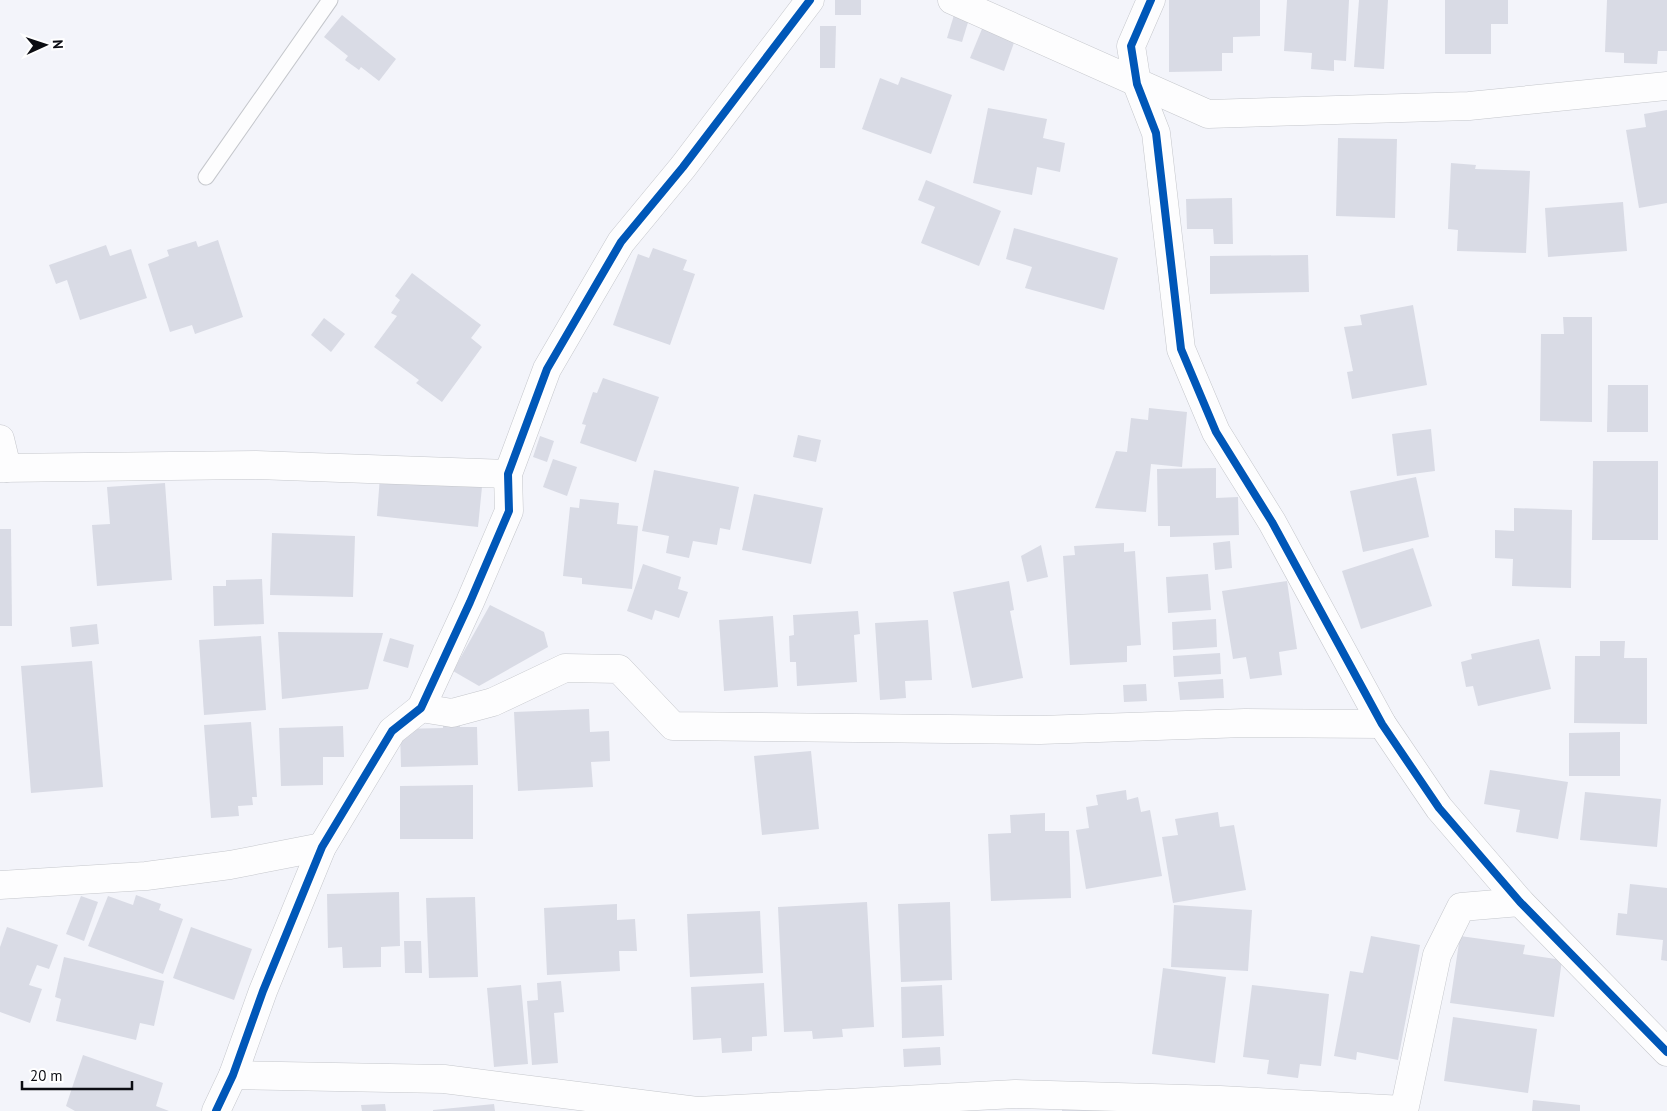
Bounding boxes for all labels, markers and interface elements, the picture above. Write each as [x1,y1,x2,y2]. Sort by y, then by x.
north arrow [20,20,70,70]
text: N [49,39,67,49]
scale bar [22,1058,132,1090]
text: 20 m [30,1066,63,1085]

